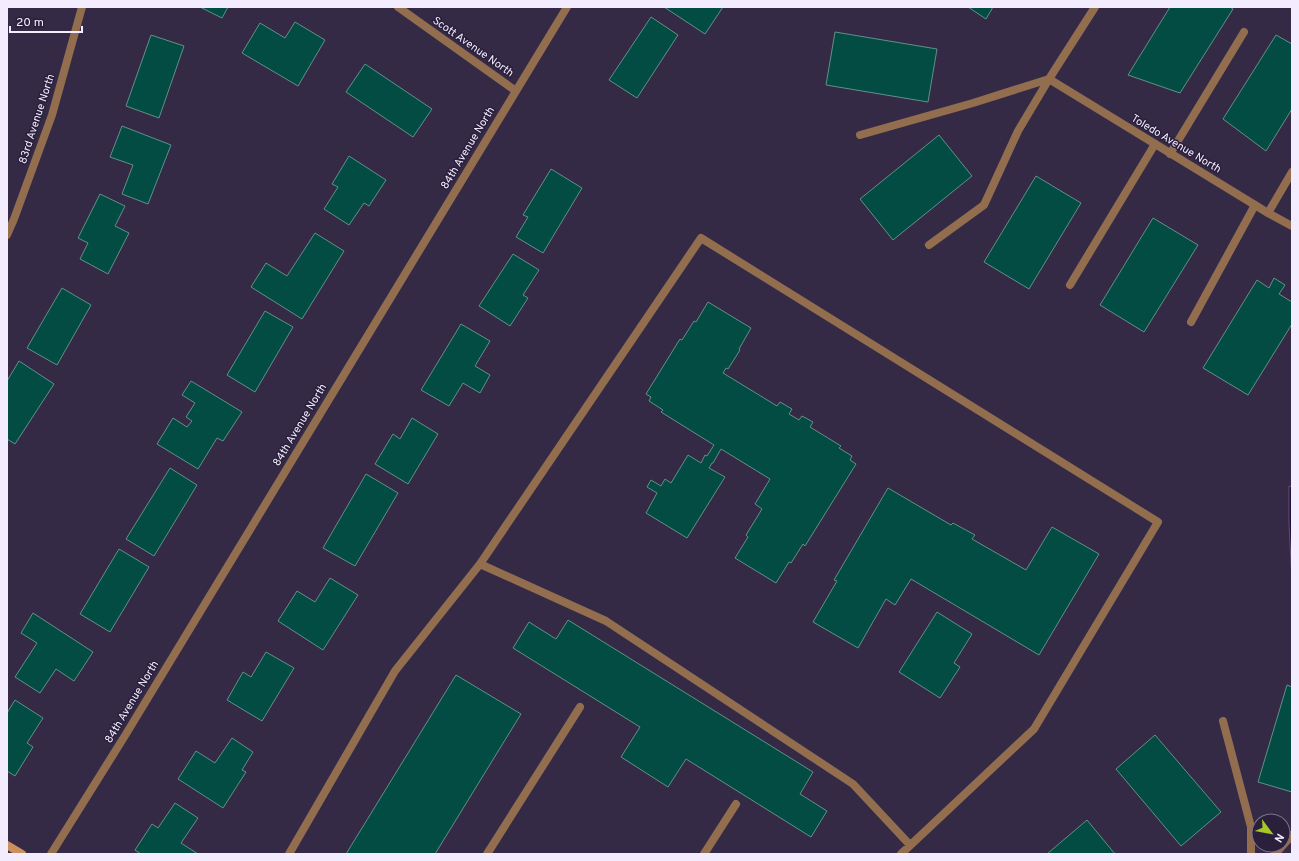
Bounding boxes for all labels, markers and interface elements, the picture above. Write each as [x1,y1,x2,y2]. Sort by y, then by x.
scale bar [10,8,82,34]
street label: Scott Avenue North [430,14,516,80]
text: 20 m [16,15,44,31]
street label: 83rd Avenue North [16,72,58,166]
street label: 84th Avenue North [438,104,498,192]
street label: Toledo Avenue North [1128,112,1224,176]
street label: 84th Avenue North [270,381,330,469]
street label: 84th Avenue North [102,658,162,746]
north arrow [1251,813,1291,853]
text: N [1271,831,1287,845]

